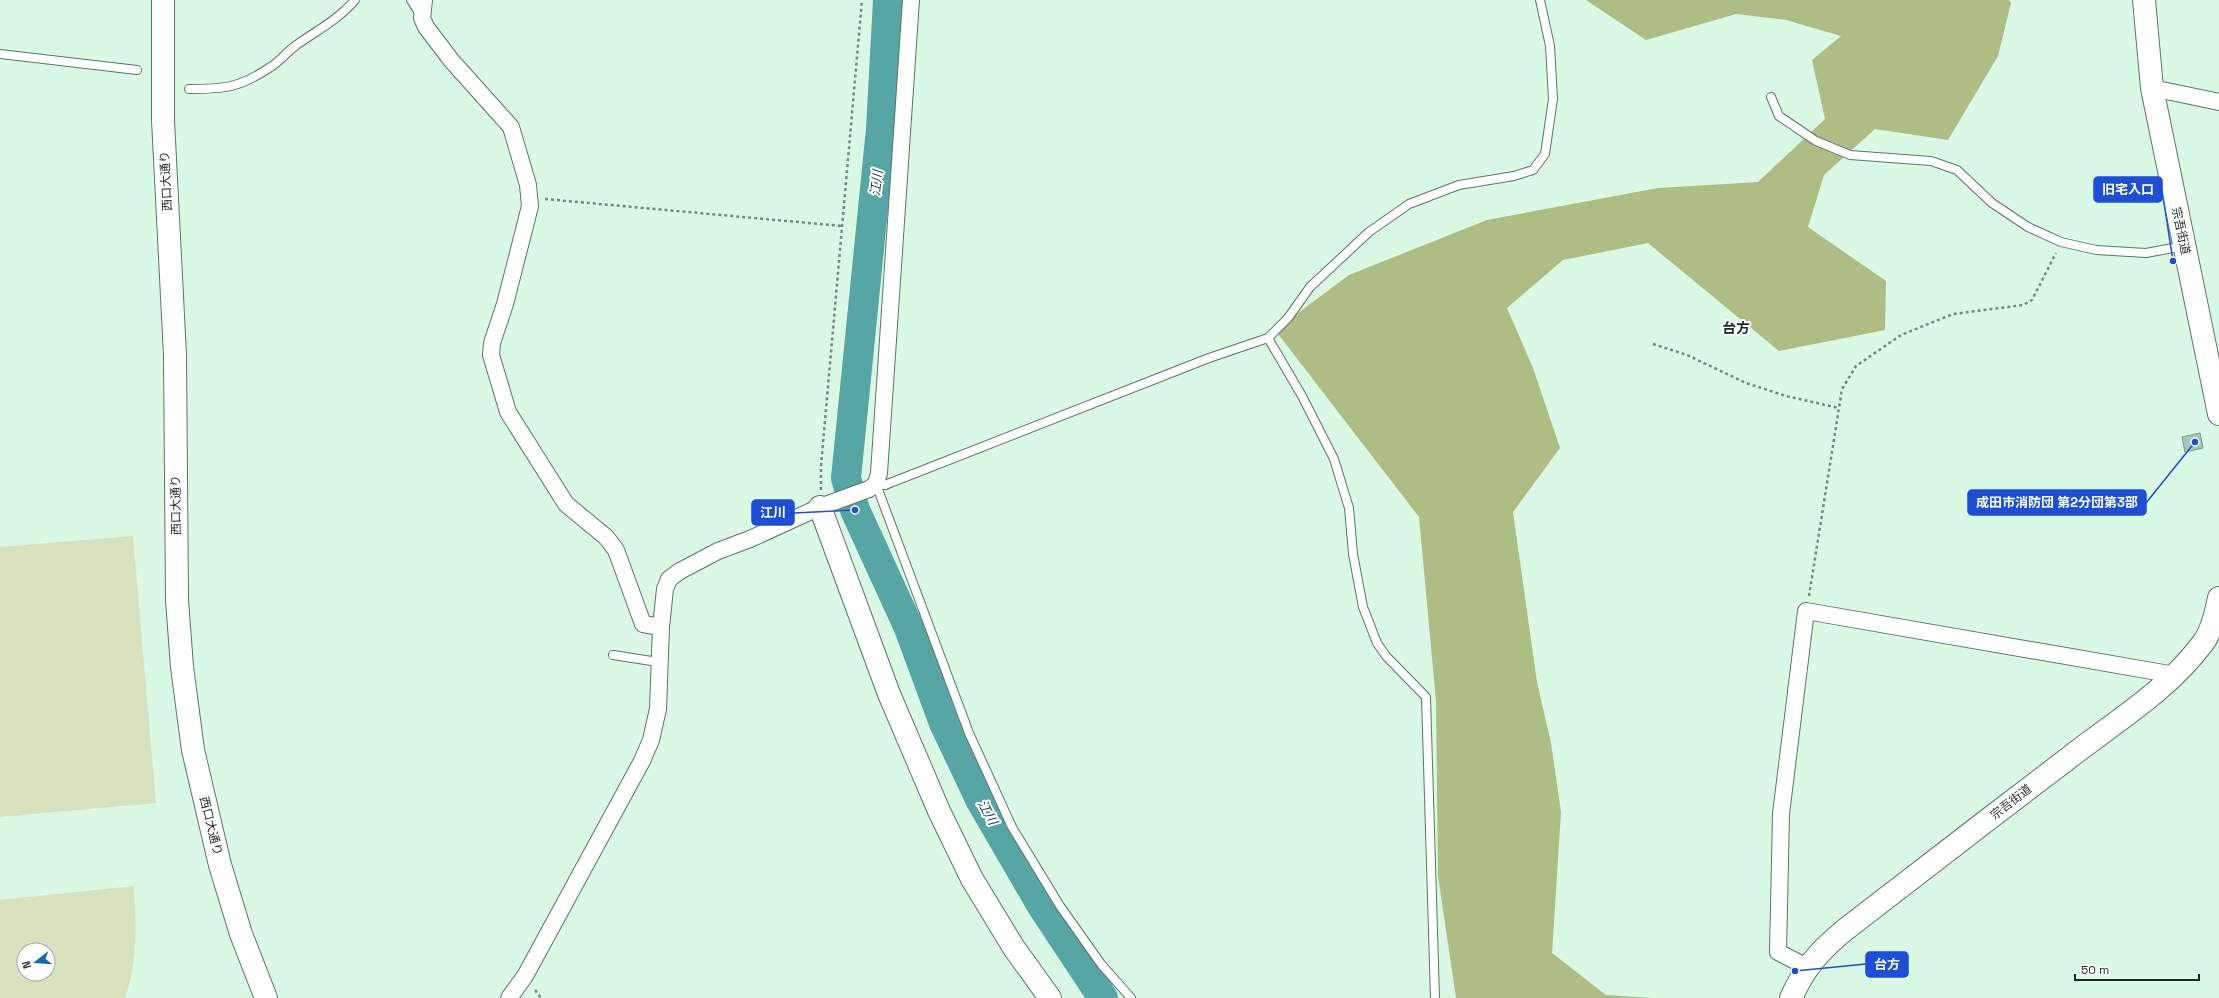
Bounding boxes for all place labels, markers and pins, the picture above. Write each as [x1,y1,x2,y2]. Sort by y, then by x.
callout: 旧宅入口 [2094,177,2162,202]
callout: 成田市消防団 第2分団第3部 [1968,490,2146,515]
callout: 江川 [752,500,794,525]
callout: 台方 [1866,952,1908,977]

